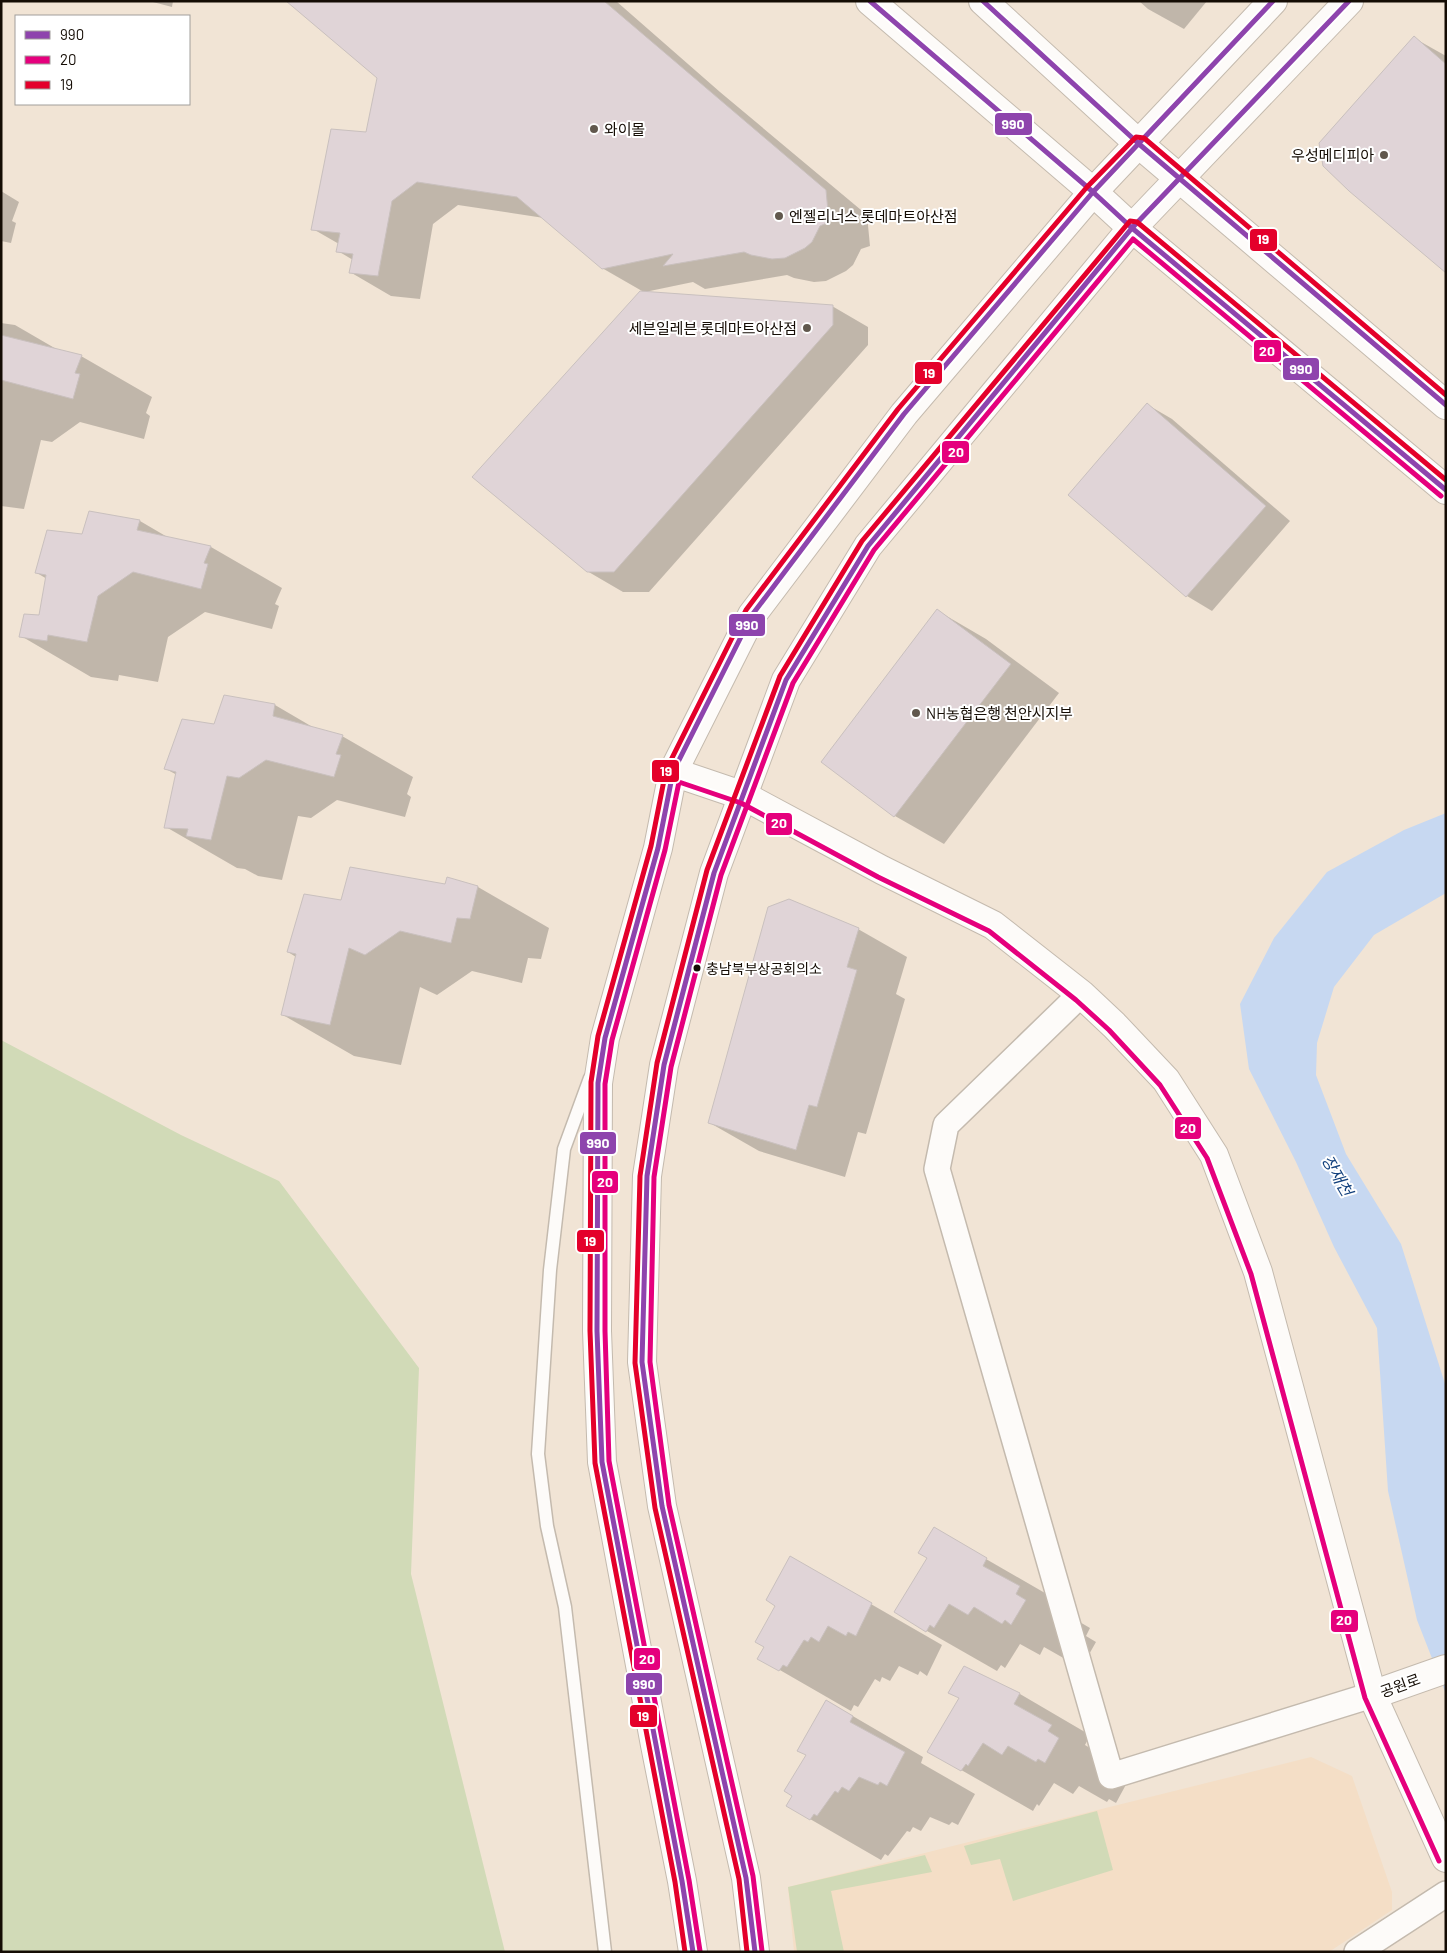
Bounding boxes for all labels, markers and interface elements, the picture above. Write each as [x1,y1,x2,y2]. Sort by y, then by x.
legend [15,15,190,105]
text: 990 [60,25,84,43]
text: 20 [60,50,77,68]
text: 19 [60,75,73,93]
line badge: 990 [994,112,1033,136]
text: 990 [1002,115,1024,132]
place label: 와이몰 [604,120,645,138]
marker: 와이몰 [588,123,600,135]
place label: 우성메디피아 [1291,146,1374,164]
marker: 우성메디피아 [1378,149,1390,161]
place label: 엔젤리너스 롯데마트아산점 [789,207,958,225]
marker: 엔젤리너스 롯데마트아산점 [773,210,785,222]
line badge: 19 [1249,228,1278,252]
text: 19 [1257,230,1269,247]
place label: 세븐일레븐 롯데마트아산점 [628,319,797,337]
marker: 세븐일레븐 롯데마트아산점 [801,322,813,334]
line badge: 20 [1253,339,1282,363]
text: 20 [1259,342,1275,359]
line badge: 990 [1282,357,1320,381]
text: 990 [1290,360,1312,377]
line badge: 19 [914,361,943,385]
text: 19 [923,364,935,381]
line badge: 20 [941,440,970,464]
text: 20 [948,443,964,460]
line badge: 990 [728,613,766,637]
text: 990 [736,616,758,633]
place label: NH농협은행 천안시지부 [926,704,1073,722]
marker: NH농협은행 천안시지부 [910,707,922,719]
line badge: 19 [651,759,680,783]
text: 19 [660,762,672,779]
line badge: 20 [765,812,793,836]
text: 20 [771,814,787,831]
place label: 충남북부상공회의소 [706,960,822,977]
marker: 충남북부상공회의소 [692,963,702,973]
line badge: 20 [1174,1116,1202,1140]
text: 20 [1180,1119,1196,1136]
line badge: 990 [579,1131,617,1155]
text: 990 [587,1134,609,1151]
water label: 장재천 [1319,1151,1358,1201]
line badge: 20 [591,1170,619,1194]
text: 20 [597,1173,613,1190]
line badge: 19 [576,1229,605,1253]
text: 19 [584,1232,596,1249]
line badge: 20 [1330,1609,1359,1633]
text: 20 [1336,1611,1352,1628]
line badge: 20 [633,1647,661,1671]
text: 20 [639,1650,655,1667]
street label: 공원로 [1377,1669,1423,1701]
line badge: 990 [625,1672,663,1696]
text: 990 [633,1675,655,1692]
line badge: 19 [629,1704,658,1728]
text: 19 [637,1707,649,1724]

